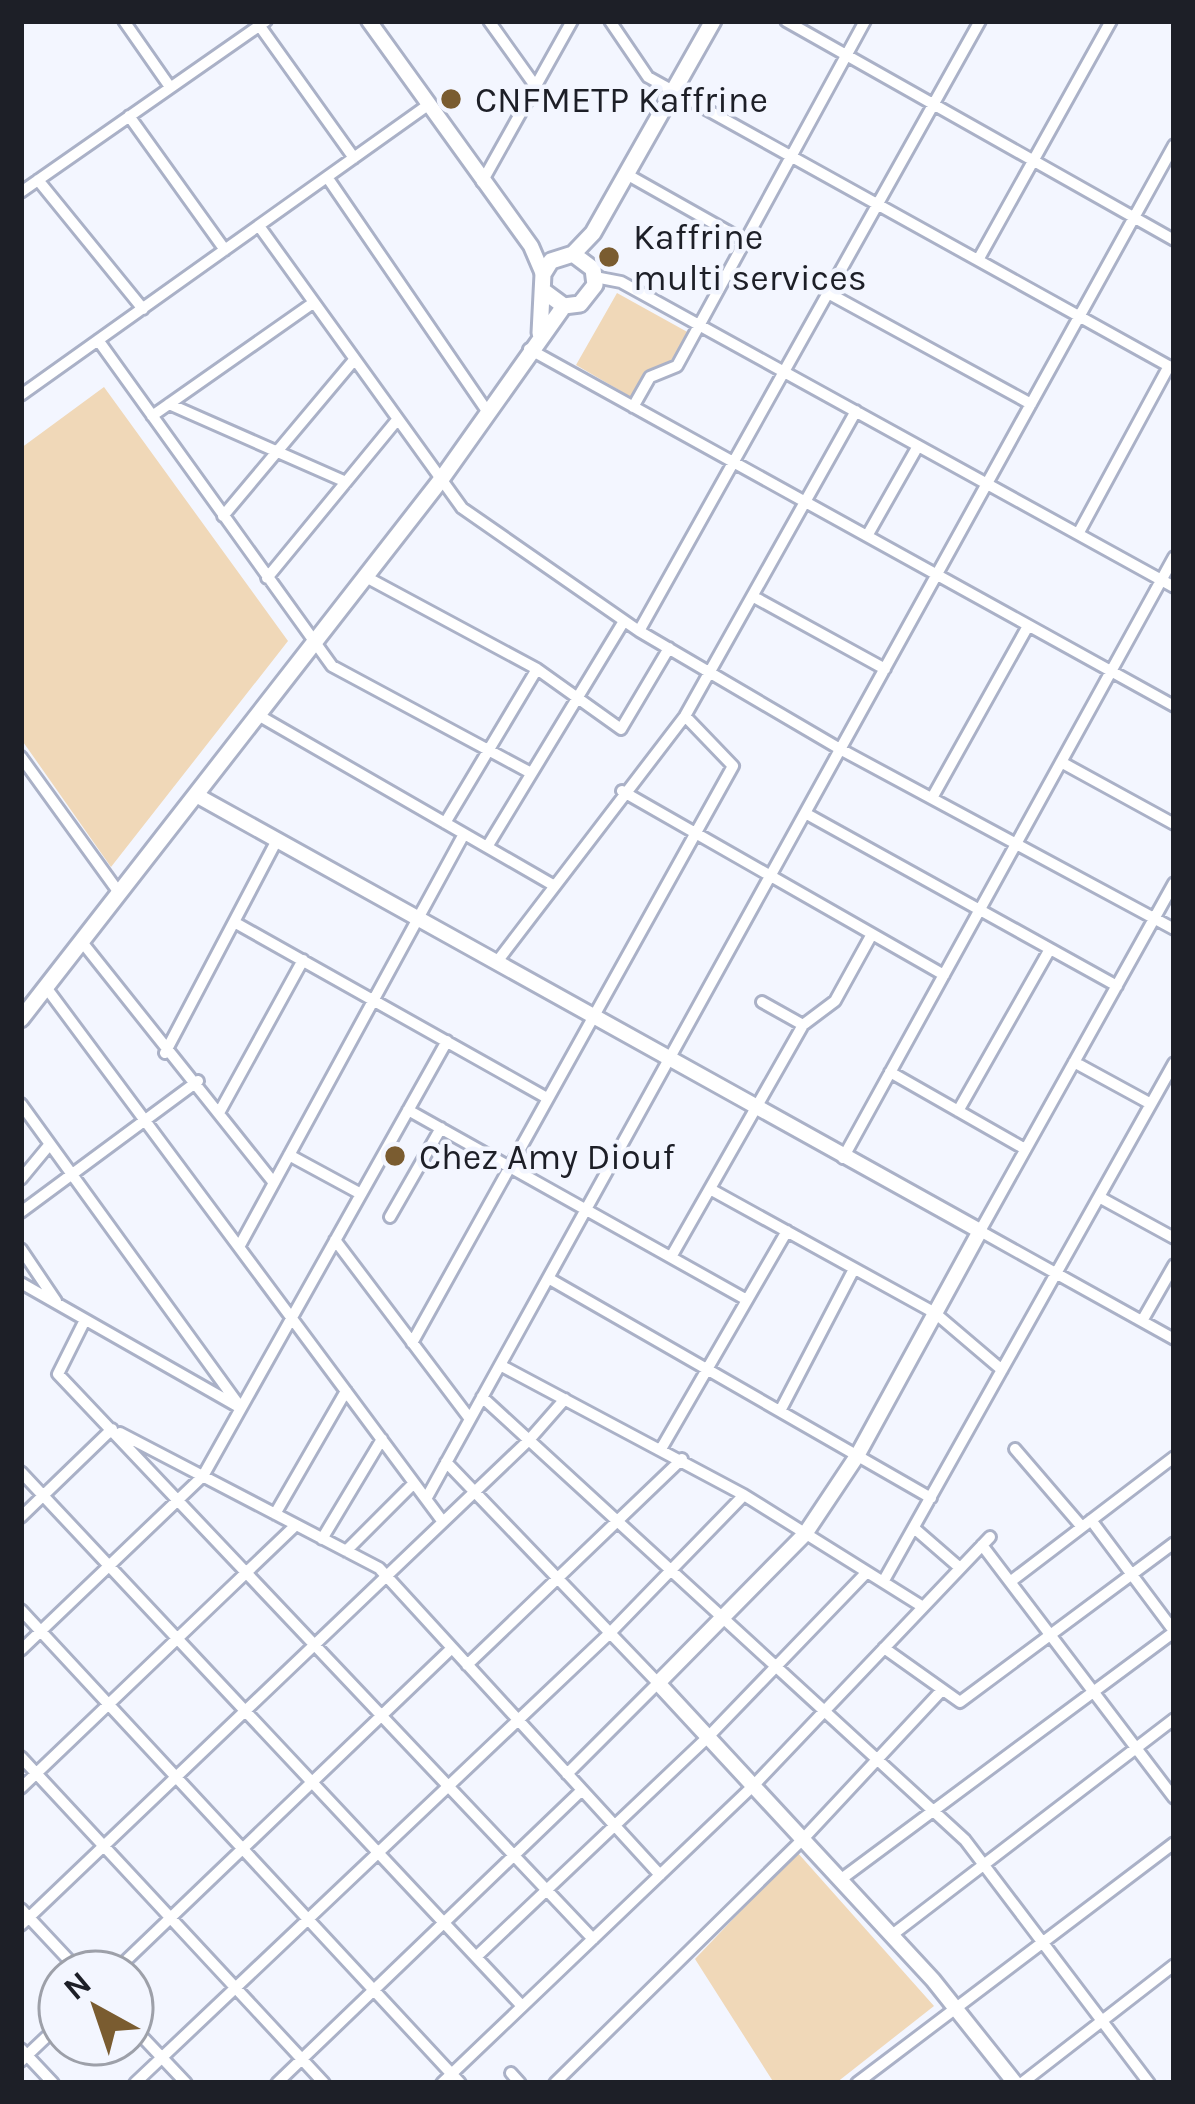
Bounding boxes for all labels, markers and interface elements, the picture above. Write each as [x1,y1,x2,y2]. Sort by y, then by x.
place label: CNFMETP Kaffrine [475,79,768,121]
marker: CNFMETP Kaffrine [438,86,464,112]
place label: Kaffrine multi services [633,216,867,299]
marker: Kaffrine multi services [596,244,622,270]
place label: Chez Amy Diouf [419,1136,676,1178]
marker: Chez Amy Diouf [382,1143,408,1169]
north arrow [36,1948,156,2068]
text: N [56,1964,99,2008]

